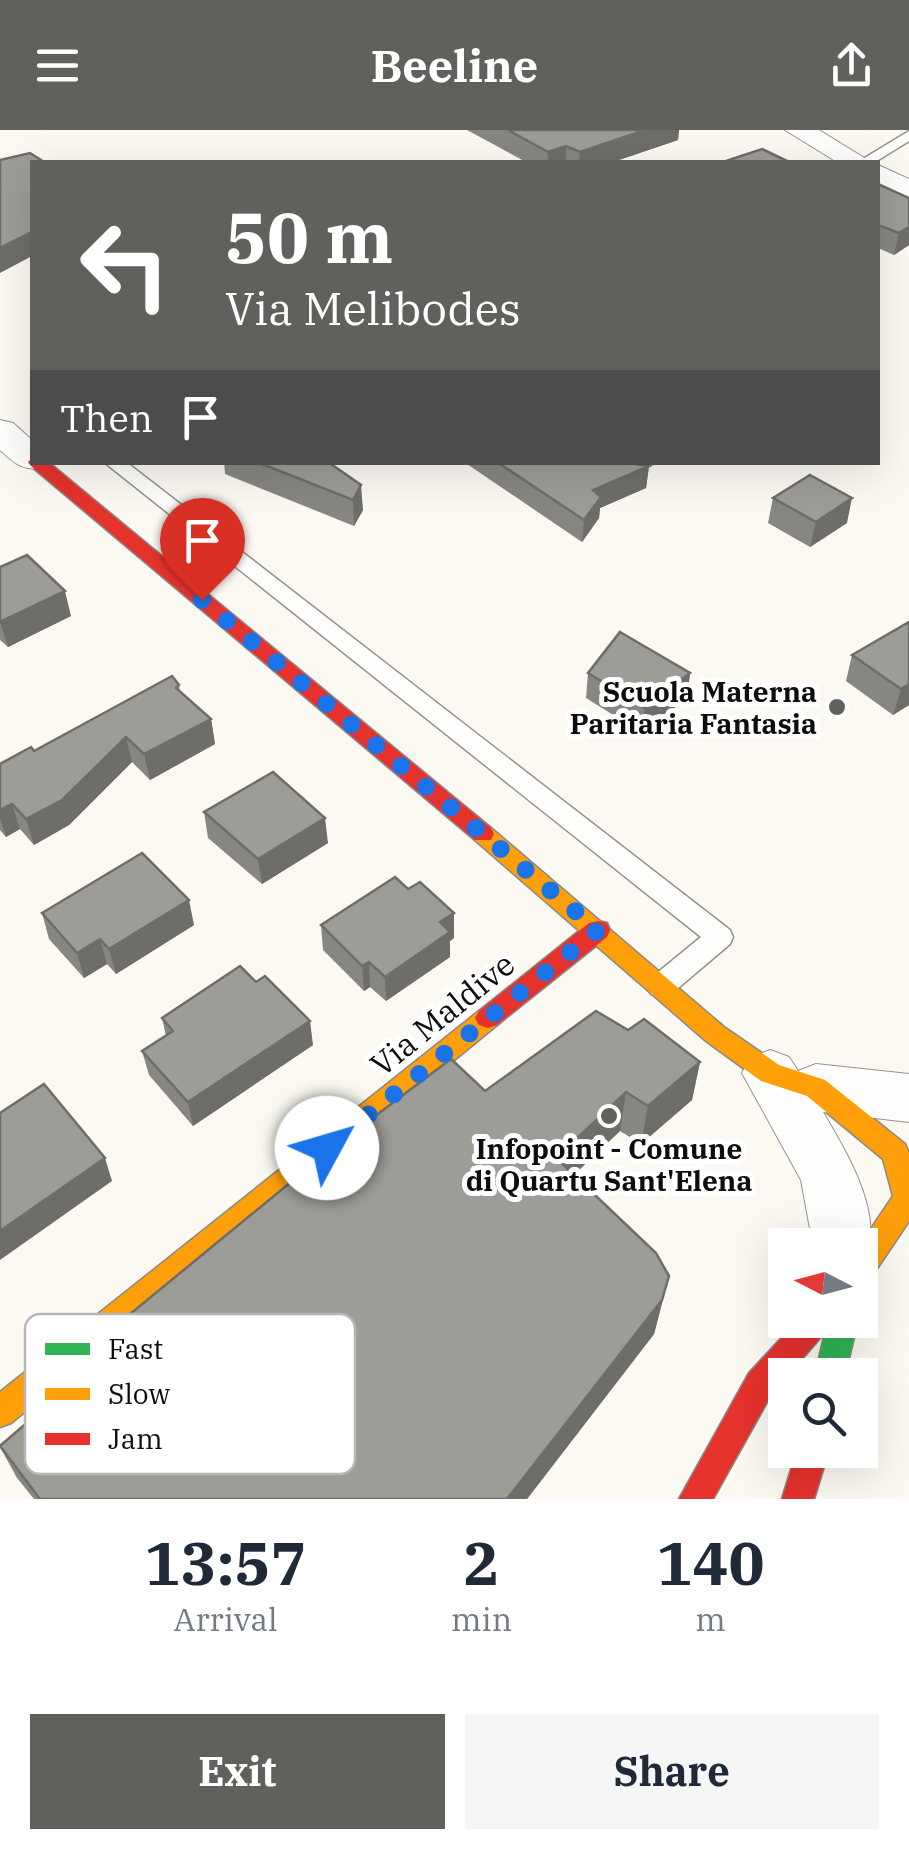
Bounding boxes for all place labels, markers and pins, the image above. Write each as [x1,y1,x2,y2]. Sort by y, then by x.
pin [160,498,245,601]
place label: Scuola Materna Paritaria Fantasia [570,673,817,742]
marker: Scuola Materna Paritaria Fantasia [826,696,848,718]
marker: Infopoint - Comune di Quartu Sant'Elena [598,1105,620,1127]
place label: Infopoint - Comune di Quartu Sant'Elena [466,1130,752,1199]

